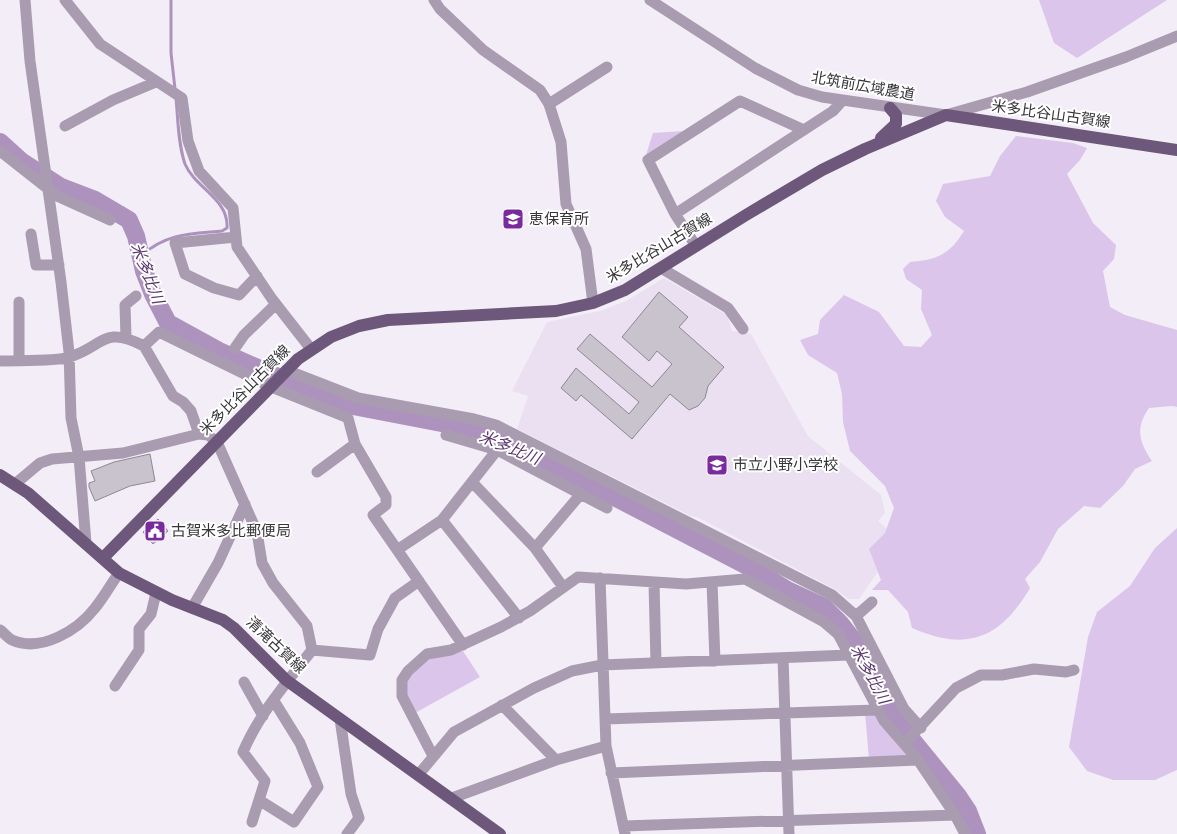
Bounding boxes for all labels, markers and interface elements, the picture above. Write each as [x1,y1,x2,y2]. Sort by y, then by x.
street label: 北筑前広域農道 [810,68,916,103]
street label: 米多比谷山古賀線 [990,97,1112,130]
school or university icon: 恵保育所 [501,207,525,231]
street label: 米多比谷山古賀線 [603,209,715,286]
place label: 恵保育所 [529,210,589,227]
water label: 米多比川 [127,240,169,308]
street label: 米多比谷山古賀線 [196,341,293,438]
water label: 米多比川 [477,427,545,469]
school or university icon: 市立小野小学校 [705,453,729,477]
place label: 市立小野小学校 [733,456,838,473]
public building icon: 古賀米多比郵便局 [143,519,167,543]
place label: 古賀米多比郵便局 [171,522,291,539]
street label: 清滝古賀線 [243,613,310,676]
water label: 米多比川 [847,642,895,709]

